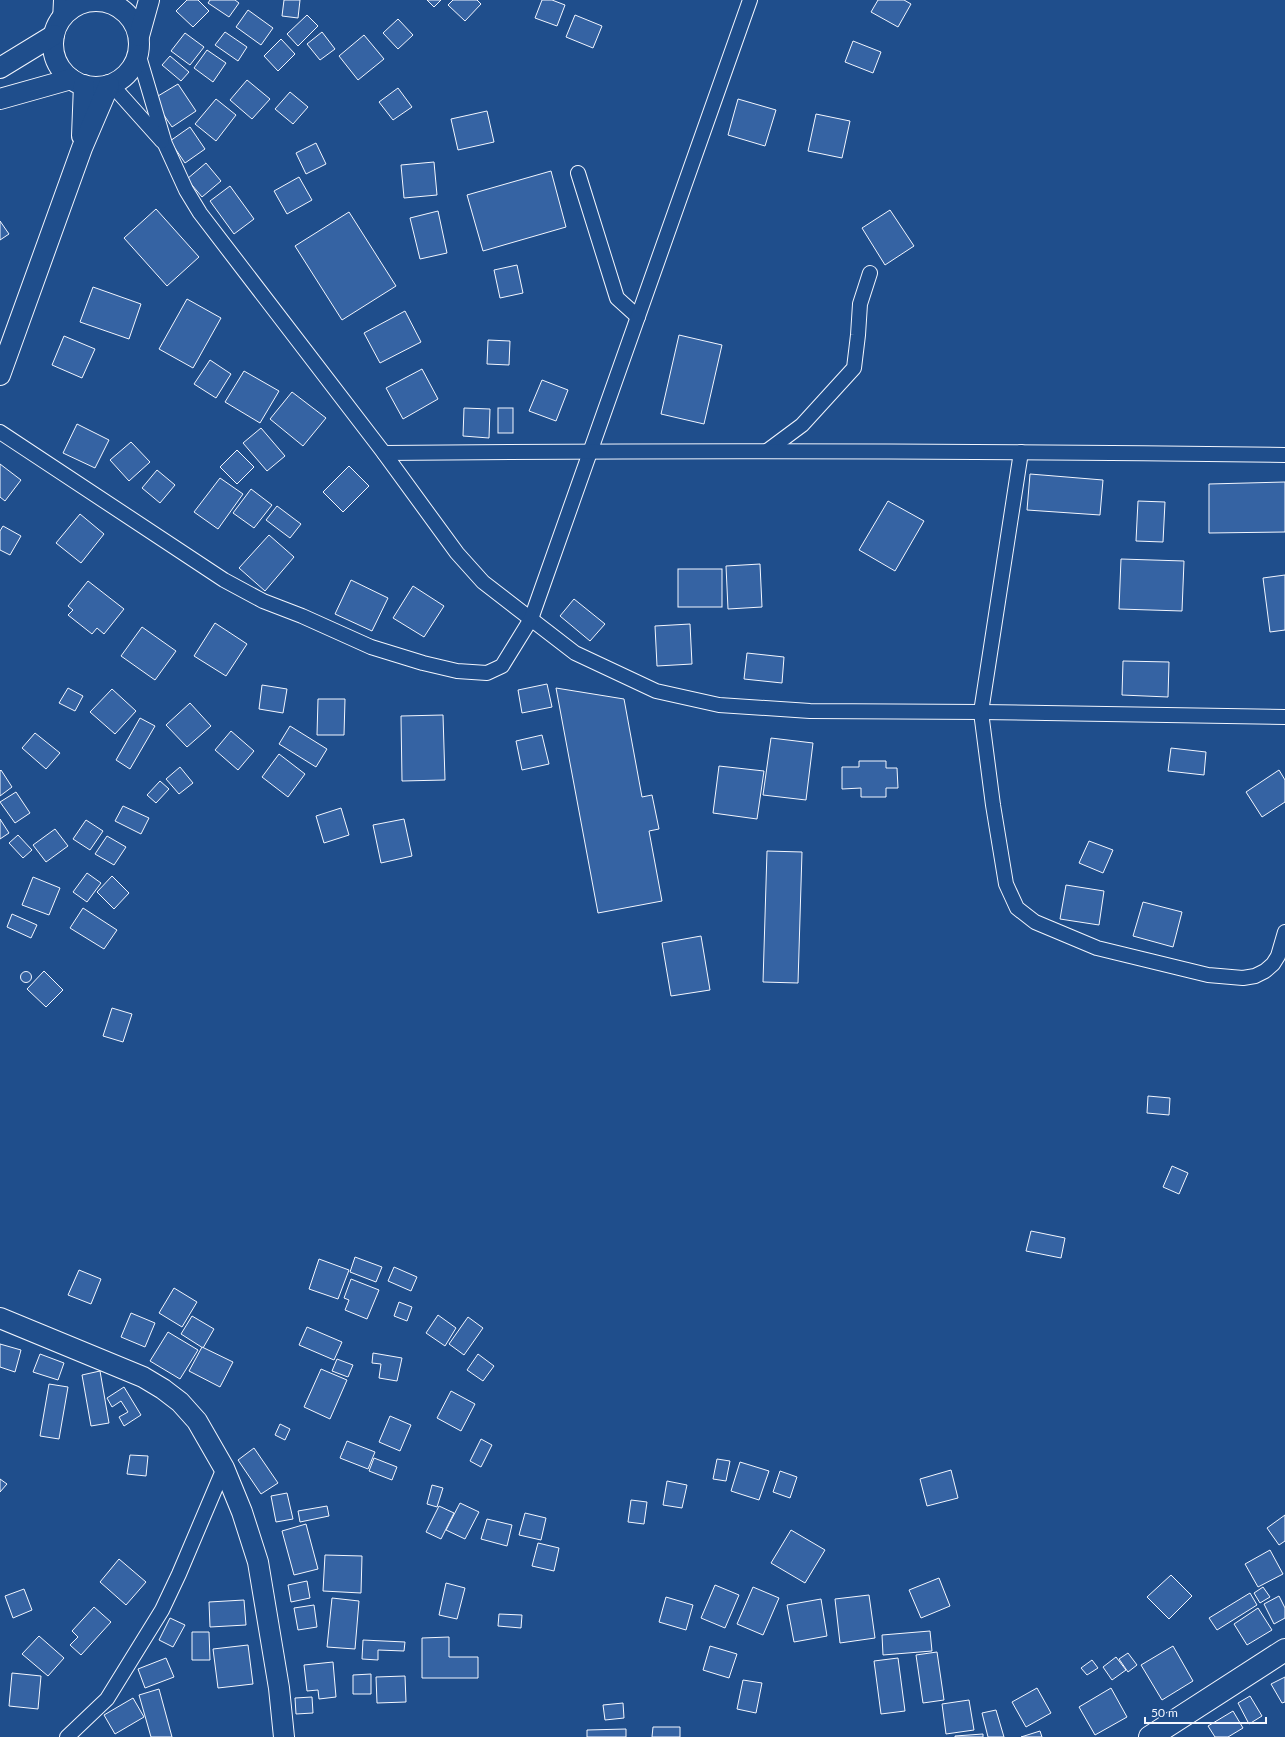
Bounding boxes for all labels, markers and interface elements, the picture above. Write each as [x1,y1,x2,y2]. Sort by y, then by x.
scale bar [1145,1699,1266,1725]
text: 50 m [1151,1705,1178,1720]

